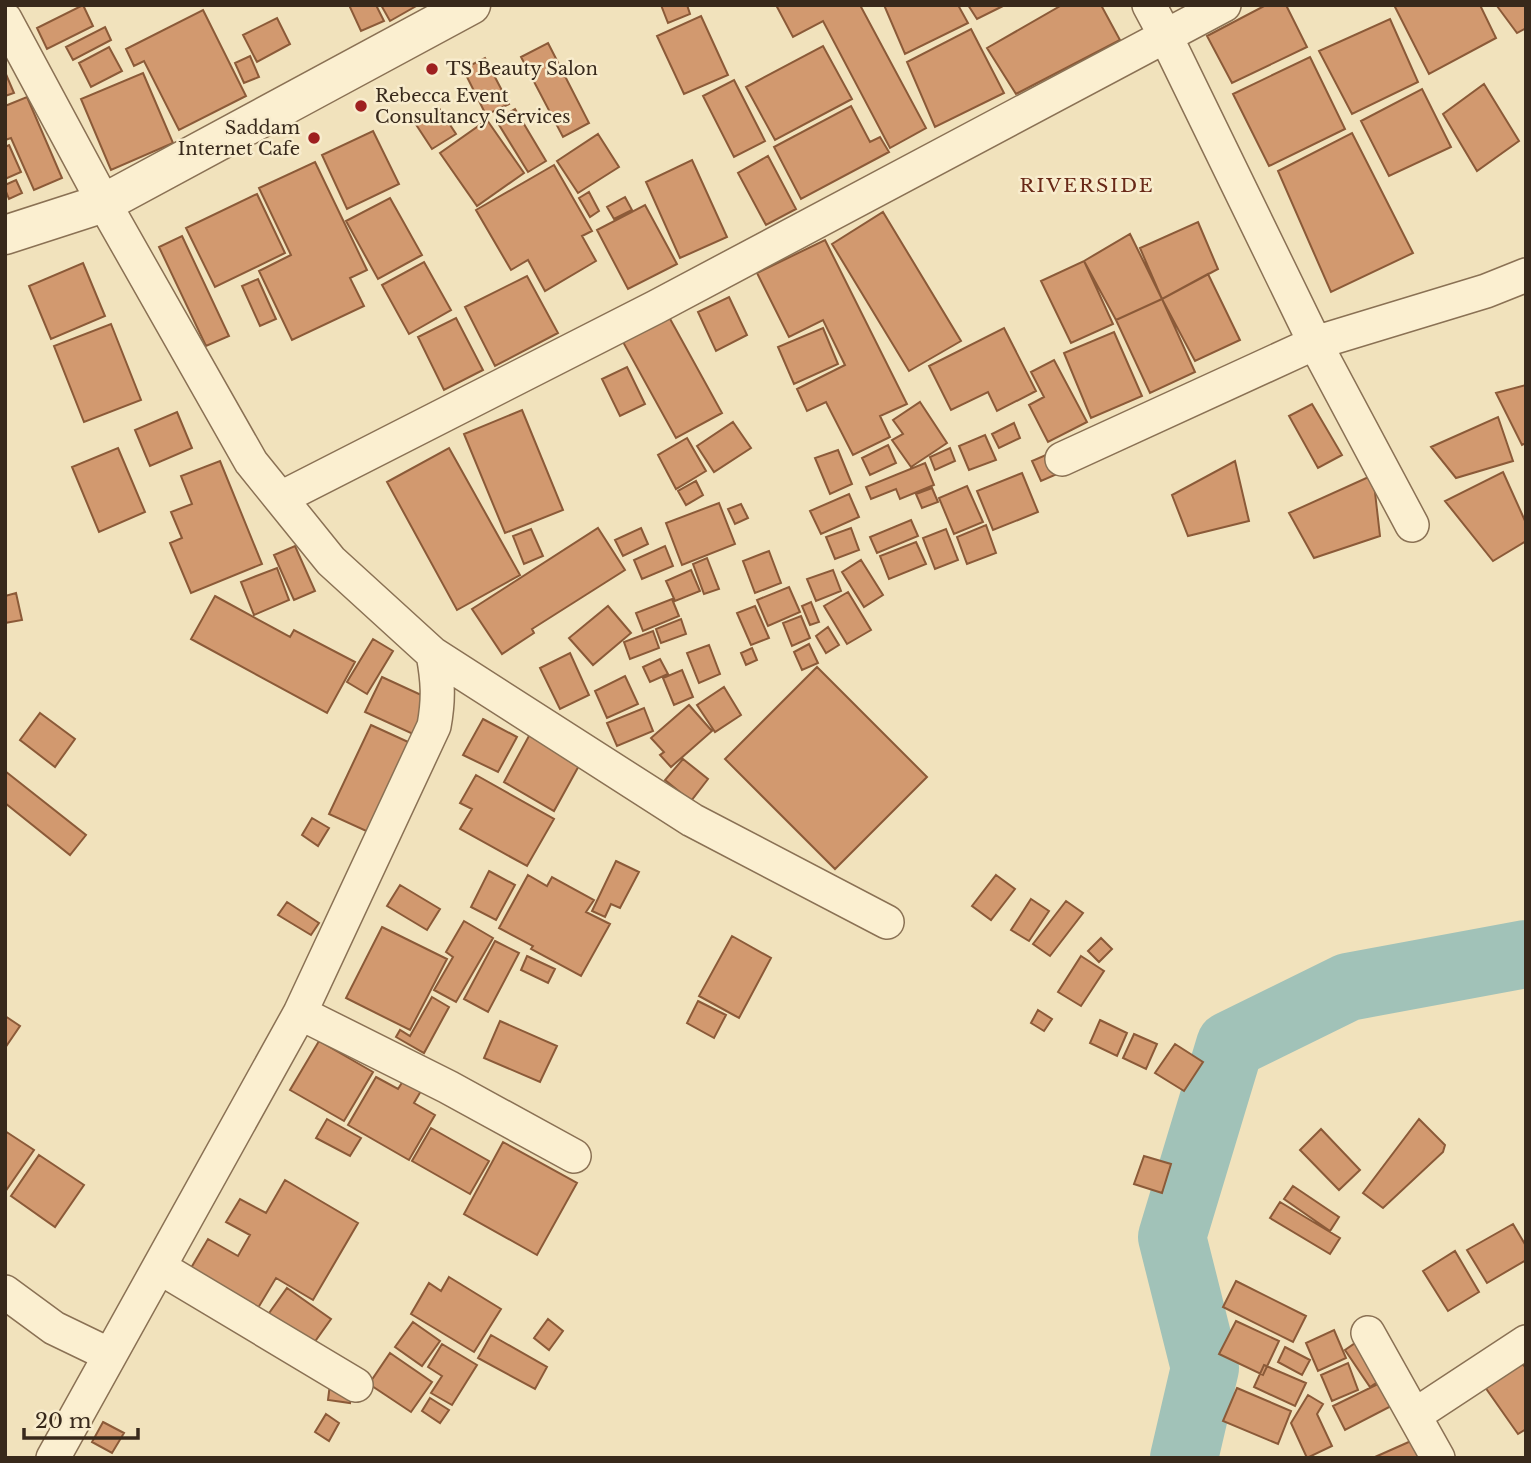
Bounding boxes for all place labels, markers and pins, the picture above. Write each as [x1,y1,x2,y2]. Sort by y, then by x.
place label: TS Beauty Salon [446,58,598,80]
marker: TS Beauty Salon [424,61,440,77]
place label: Rebecca Event Consultancy Services [375,85,570,128]
marker: Rebecca Event Consultancy Services [353,98,369,114]
place label: Saddam Internet Cafe [178,117,300,160]
marker: Saddam Internet Cafe [306,130,322,146]

